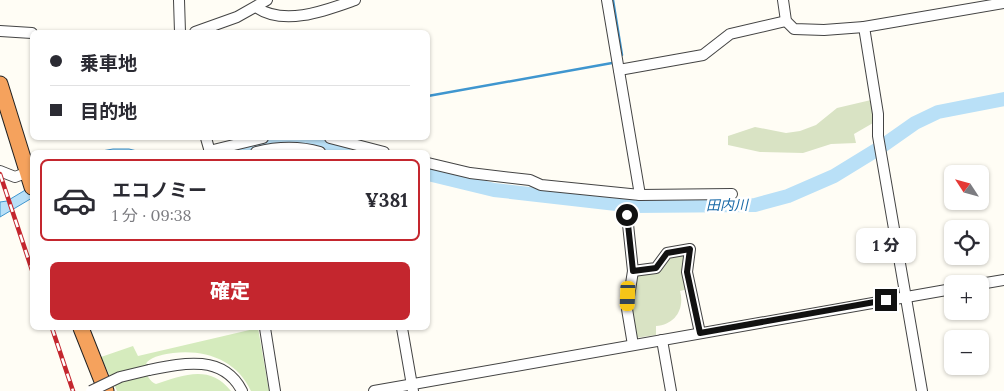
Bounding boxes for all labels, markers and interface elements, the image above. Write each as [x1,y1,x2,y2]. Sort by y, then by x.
text: 乗車地 [80,51,137,75]
text: 目的地 [80,99,137,123]
north arrow [944,165,989,210]
map controls [944,165,989,375]
icon: car [52,178,97,223]
text: エコノミー [112,178,207,202]
text: ¥381 [365,188,408,212]
water label: 田内川 [706,196,750,214]
route start [616,204,638,226]
text: 1 分 · 09:38 [112,205,192,225]
button: locate [944,220,989,265]
callout: 1 分 [856,228,916,262]
text: 1 分 [873,235,899,255]
button: 確定 [50,262,410,320]
button: + [944,275,989,320]
car [619,281,636,311]
route end [875,289,897,311]
button: − [944,330,989,375]

